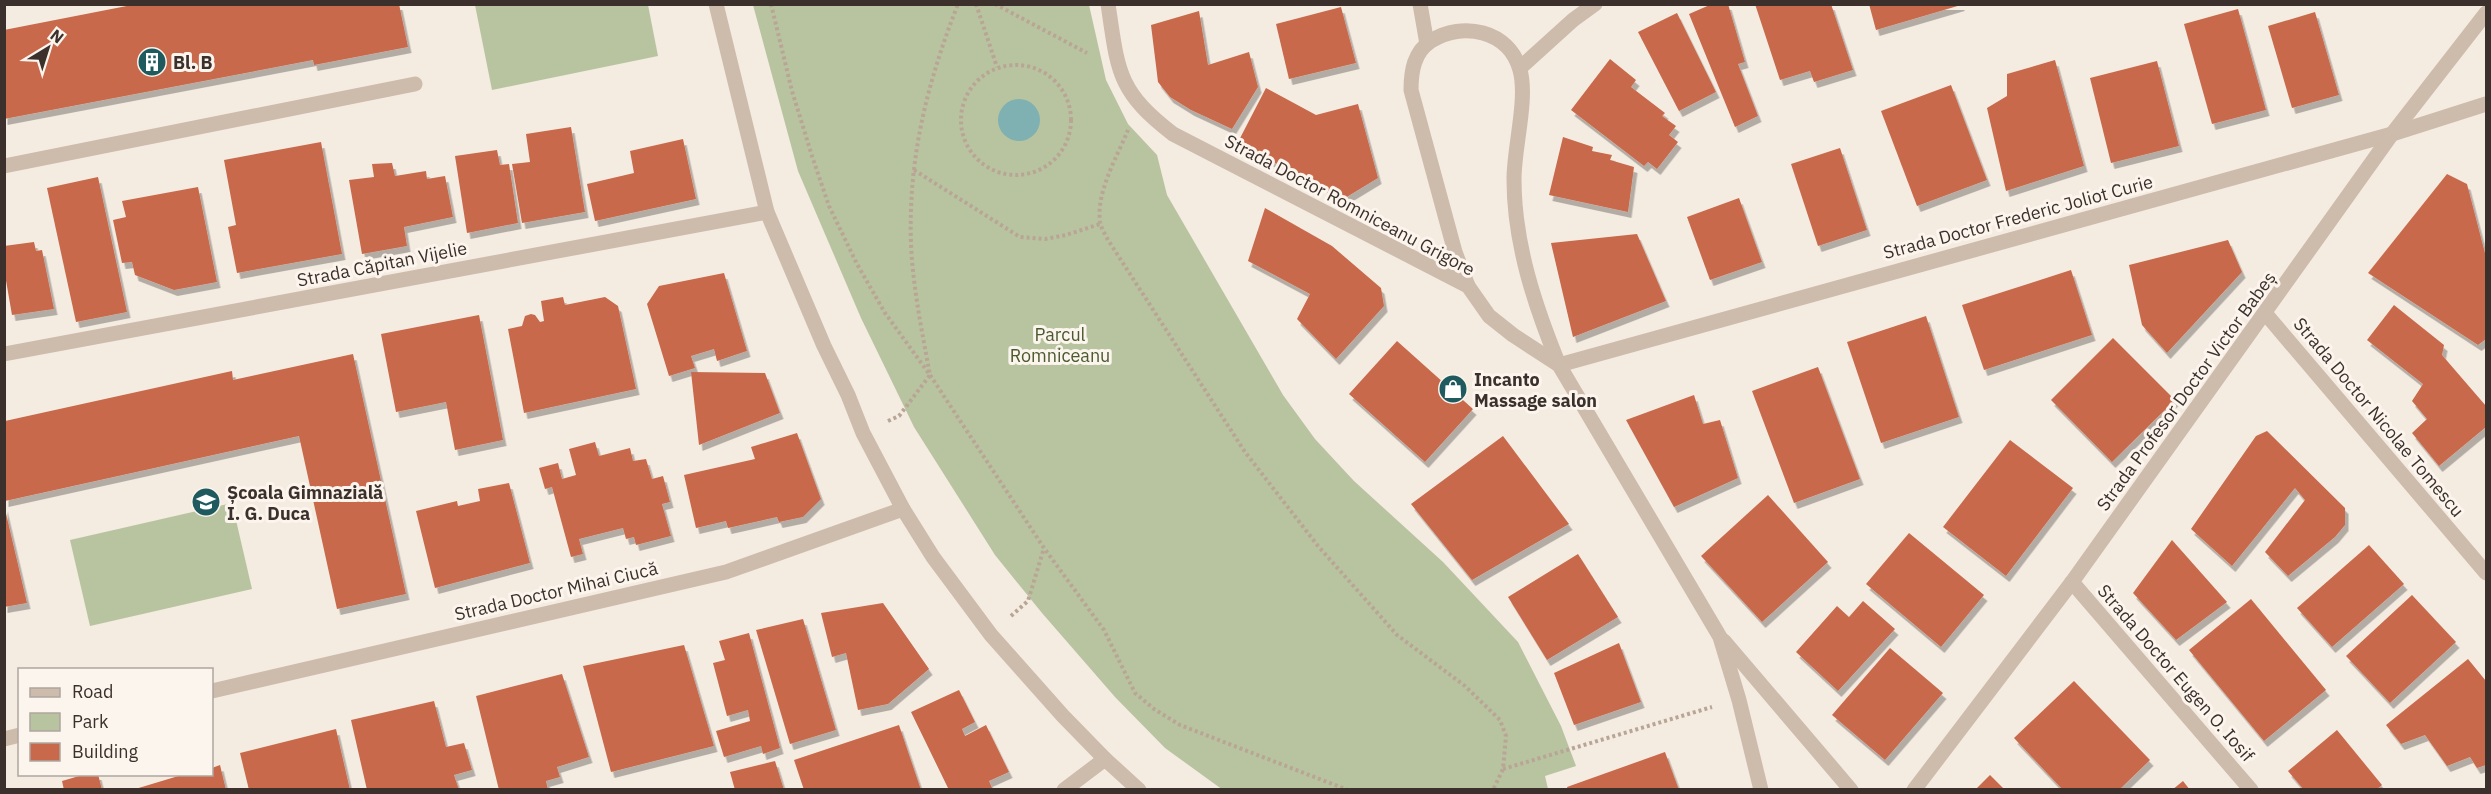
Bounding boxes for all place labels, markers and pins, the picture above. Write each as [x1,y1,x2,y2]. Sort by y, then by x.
building icon: Bl. B [136,46,168,78]
place label: Bl. B [173,51,212,74]
place label: Incanto Massage salon [1474,368,1597,412]
shop icon: Incanto Massage salon [1437,373,1469,405]
place label: Școala Gimnazială I. G. Duca [227,481,383,525]
school or university icon: Școala Gimnazială I. G. Duca [190,486,222,518]

